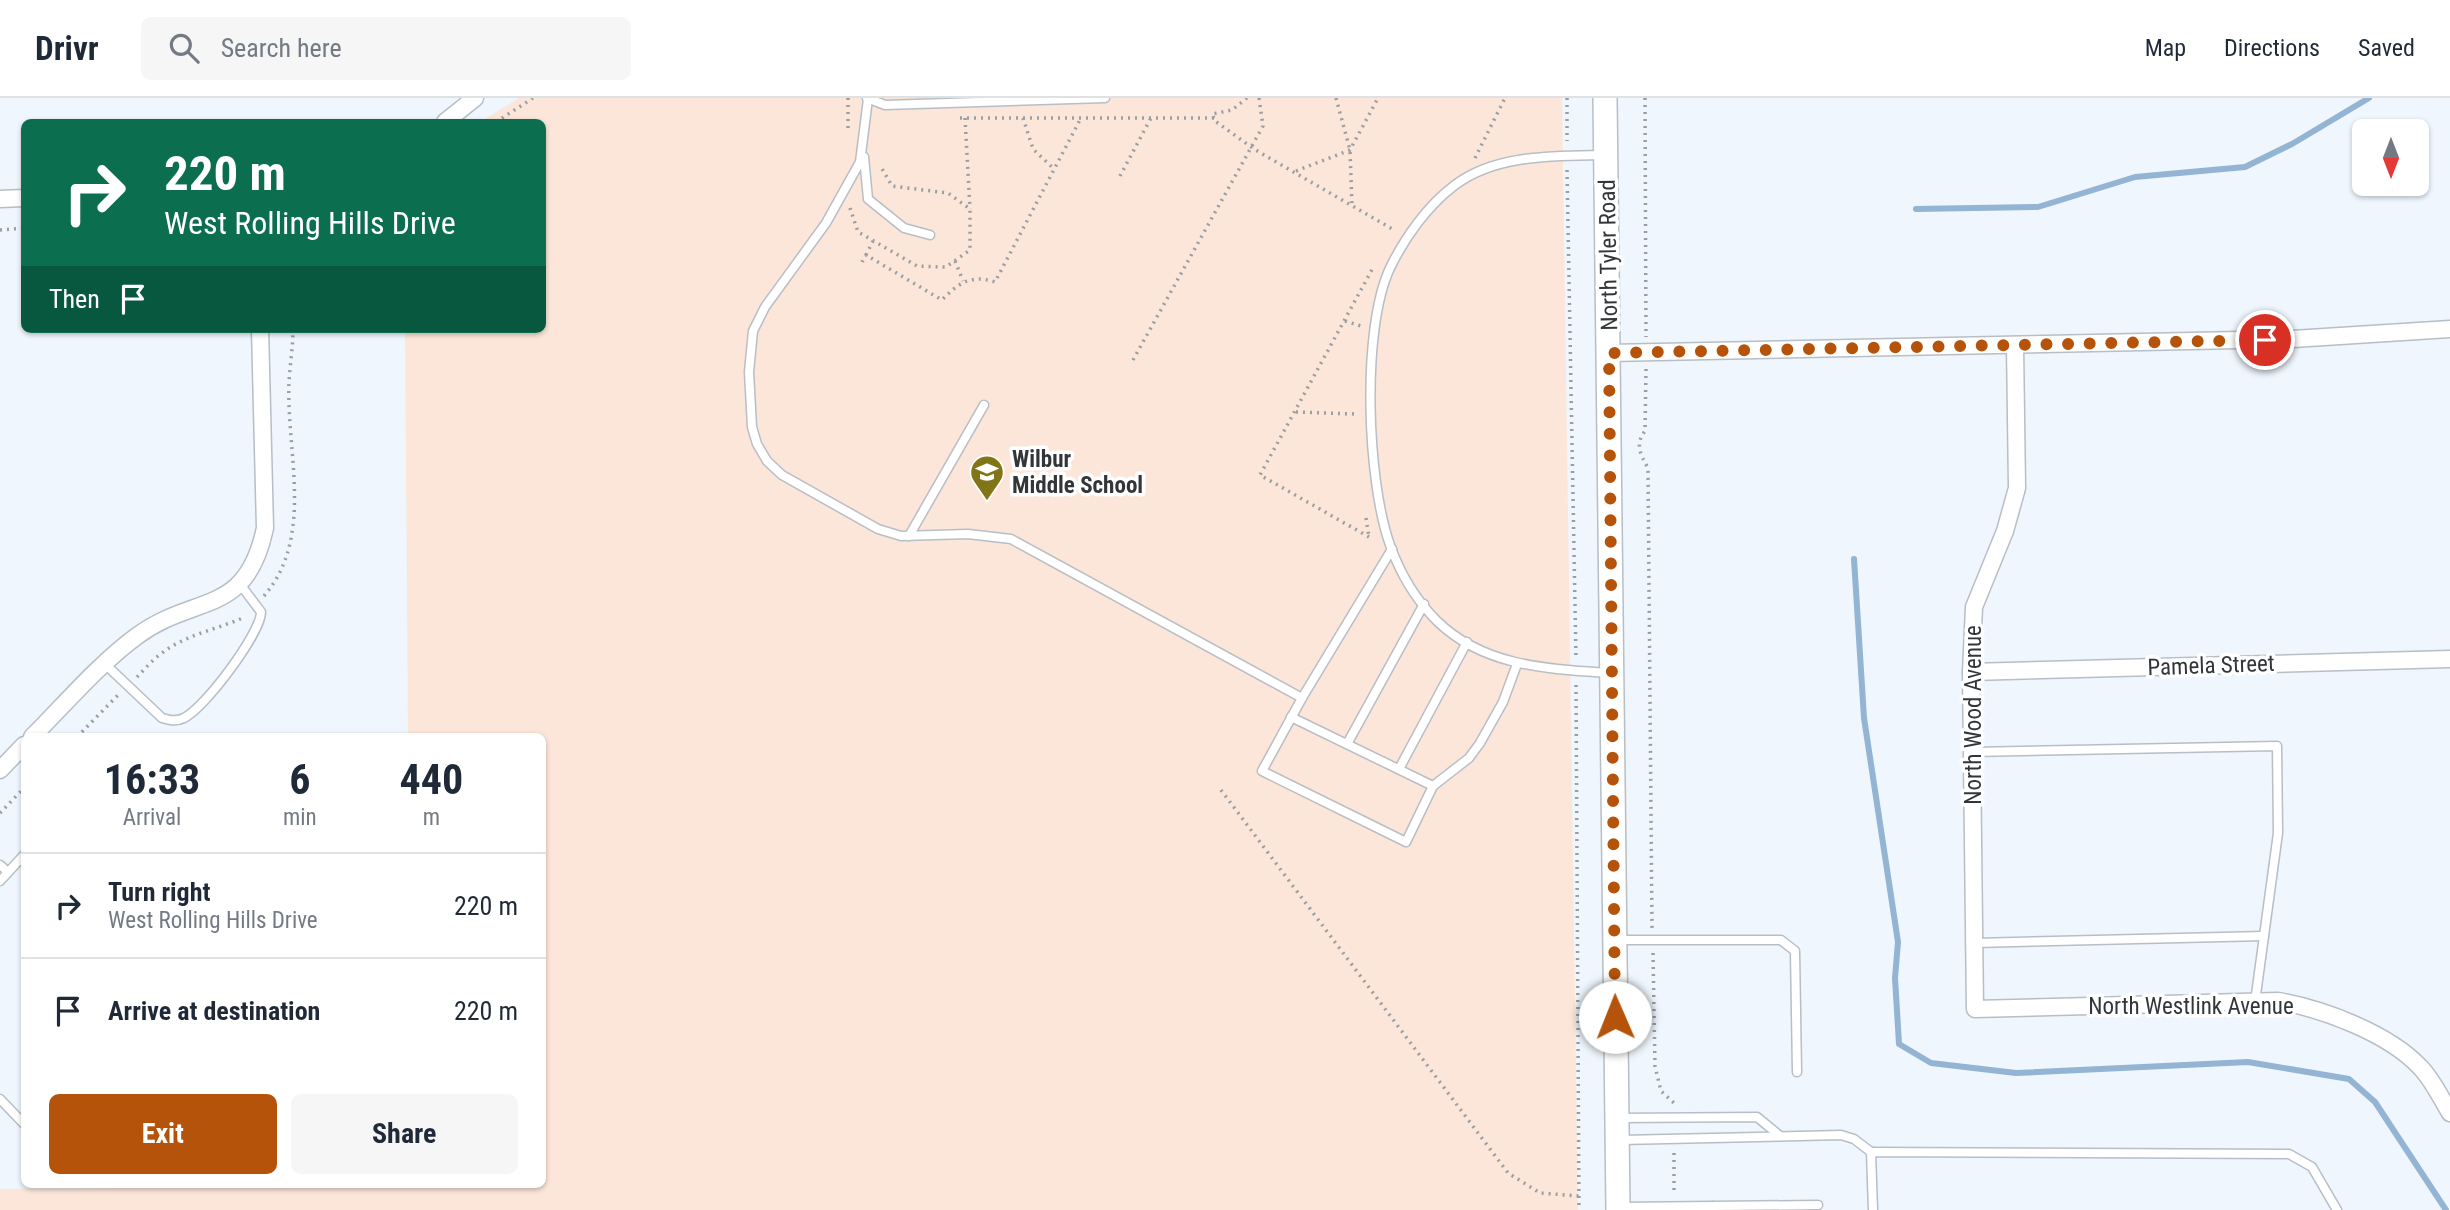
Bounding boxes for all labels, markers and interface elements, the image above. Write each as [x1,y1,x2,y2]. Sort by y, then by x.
search box [141,17,631,80]
text: Drivr [35,29,99,68]
icon: search [165,29,203,67]
text: Search here [221,33,342,63]
text: Map [2145,34,2186,62]
text: Directions [2224,34,2320,62]
text: Saved [2358,34,2415,62]
north arrow [2352,119,2429,196]
map controls [2352,119,2429,196]
text: 220 m [164,145,286,202]
icon: right [49,147,140,238]
street label: North Tyler Road [1594,179,1623,331]
text: West Rolling Hills Drive [164,204,456,242]
icon: arrive [114,280,152,318]
text: Then [49,284,100,314]
pin [2235,310,2295,370]
icon: arrive [2246,321,2284,359]
place label: Wilbur Middle School [1012,446,1143,499]
school or university icon: Wilbur Middle School [968,453,1006,502]
street label: North Wood Avenue [1960,625,1987,805]
street label: Pamela Street [2147,650,2275,681]
text: 16:33 [104,755,200,804]
text: 6 [289,755,310,804]
text: 440 [399,755,463,804]
text: Arrival [123,804,181,831]
text: min [283,804,317,831]
text: m [423,804,440,831]
text: Turn right [108,877,210,907]
icon: right [49,887,87,925]
text: 220 m [454,891,518,921]
text: West Rolling Hills Drive [108,907,318,934]
position arrow [1578,980,1652,1054]
icon: arrive [49,992,87,1030]
street label: North Westlink Avenue [2088,993,2294,1020]
text: Arrive at destination [108,996,320,1026]
text: 220 m [454,996,518,1026]
button: Exit [49,1094,277,1174]
button: Share [291,1094,518,1174]

